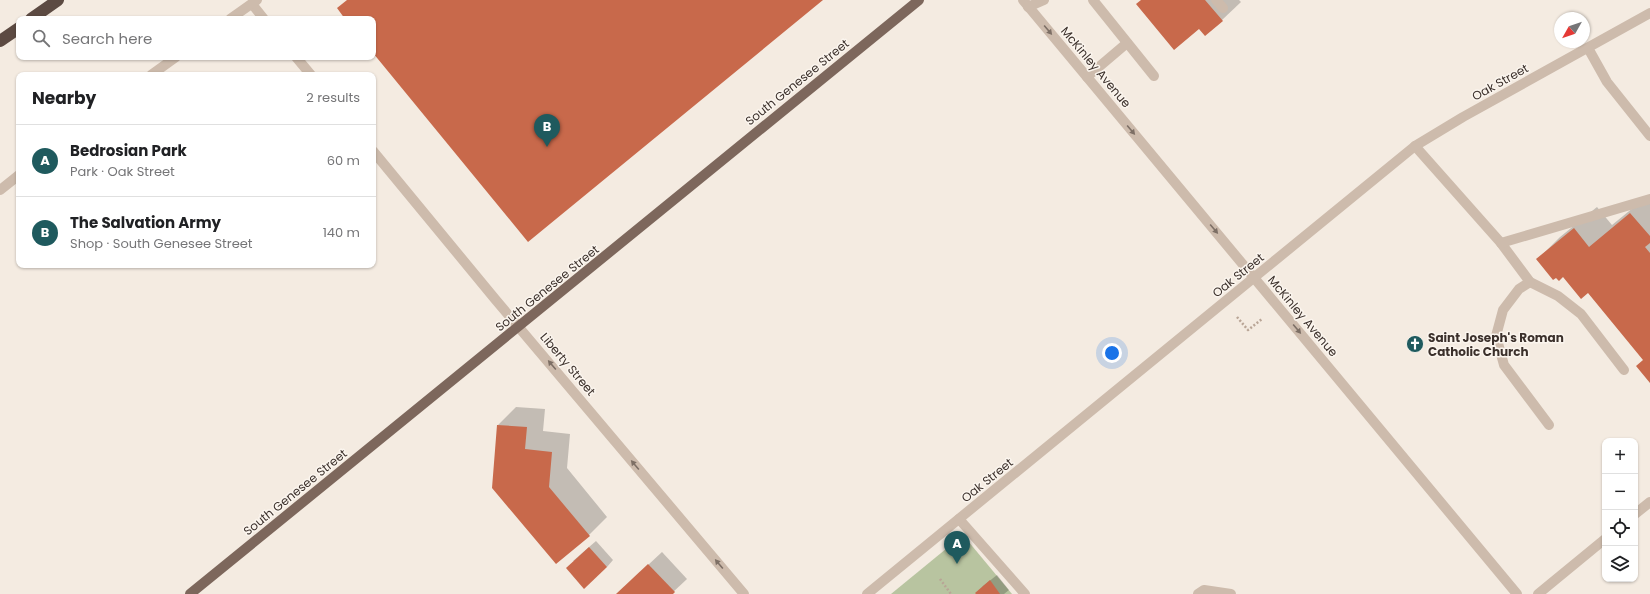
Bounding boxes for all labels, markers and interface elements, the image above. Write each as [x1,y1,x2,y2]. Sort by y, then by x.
north arrow [1554,12,1590,48]
search box [16,16,376,60]
street label: McKinley Avenue [1057,23,1135,111]
one-way arrow [1043,25,1052,35]
icon: search [30,27,52,49]
text: Search here [62,28,152,49]
street label: South Genesee Street [742,35,852,129]
street label: Oak Street [1469,60,1531,104]
text: Nearby [32,86,96,110]
text: 2 results [306,88,360,107]
pin: B [534,114,560,147]
one-way arrow [1127,124,1136,135]
text: Bedrosian Park [70,140,187,161]
text: A [40,151,50,170]
text: 60 m [327,151,360,170]
text: Park · Oak Street [70,162,175,181]
text: The Salvation Army [70,212,221,233]
text: B [41,223,49,242]
text: 140 m [323,223,360,242]
one-way arrow [1210,224,1219,235]
text: Shop · South Genesee Street [70,234,253,253]
street label: South Genesee Street [492,241,602,335]
street label: Oak Street [1209,249,1267,301]
street label: McKinley Avenue [1264,272,1342,360]
one-way arrow [1293,324,1302,335]
street label: Liberty Street [537,329,599,399]
place label: Saint Joseph's Roman Catholic Church [1428,329,1564,360]
church icon: Saint Joseph's Roman Catholic Church [1405,334,1425,354]
your location [1102,343,1122,363]
one-way arrow [547,360,556,370]
map controls [1602,438,1638,582]
button: + [1602,438,1638,474]
street label: South Genesee Street [240,445,350,539]
street label: Oak Street [958,454,1016,506]
one-way arrow [631,459,640,470]
button: − [1602,474,1638,510]
button: locate [1602,510,1638,546]
pin: A [944,531,970,564]
button: layers [1602,546,1638,582]
one-way arrow [714,559,723,569]

